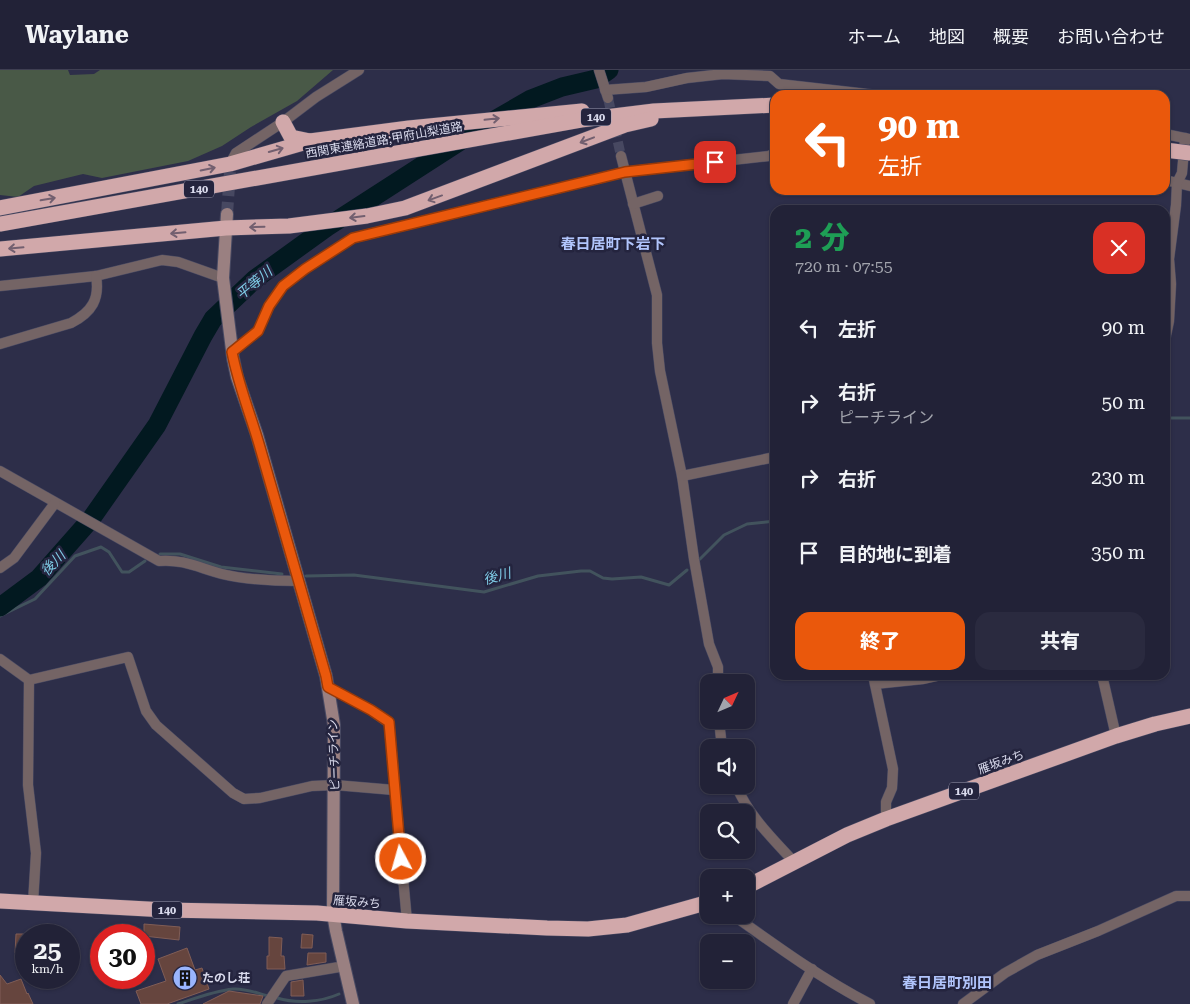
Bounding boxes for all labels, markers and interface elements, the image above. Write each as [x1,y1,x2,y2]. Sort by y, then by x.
text: Waylane [25,21,129,49]
text: ホーム [848,26,901,47]
text: 地図 [929,26,965,47]
text: 概要 [993,26,1029,47]
text: お問い合わせ [1057,26,1165,47]
text: 90 m [878,106,960,147]
road number: 140 [581,108,611,126]
icon: left [795,110,860,175]
one-way arrow [484,114,500,124]
street label: 西関東連絡道路;甲府山梨道路 [304,119,464,161]
one-way arrow [580,135,595,145]
pin [694,141,736,183]
one-way arrow [268,145,284,155]
icon: arrive [701,148,729,176]
text: 左折 [878,154,922,179]
one-way arrow [199,164,215,173]
road number: 140 [184,180,214,198]
one-way arrow [427,193,443,203]
one-way arrow [40,194,56,203]
one-way arrow [350,212,366,222]
text: 2 分 [795,220,849,255]
button: close [1093,222,1145,274]
one-way arrow [250,223,266,232]
one-way arrow [170,228,186,238]
district label: 春日居町下岩下 [560,235,666,253]
one-way arrow [8,243,24,253]
text: 720 m · 07:55 [795,257,893,276]
water label: 平等川 [233,262,277,303]
icon: left [795,314,823,342]
text: 90 m [1102,316,1145,339]
text: 左折 [838,318,876,341]
text: 右折 [838,381,876,404]
icon: right [795,389,823,417]
text: 50 m [1102,391,1145,414]
text: ピーチライン [838,408,934,427]
icon: right [795,464,823,492]
text: 230 m [1091,466,1145,489]
text: 右折 [838,468,876,491]
icon: arrive [795,539,823,567]
text: 350 m [1091,541,1145,564]
text: 目的地に到着 [838,543,952,566]
water label: 後川 [38,546,70,579]
water label: 後川 [481,564,515,587]
button: 終了 [795,612,965,670]
button: 共有 [975,612,1145,670]
north arrow [700,674,755,729]
map controls [700,674,755,989]
street label: ピーチライン [326,719,342,791]
button: sound [700,739,755,794]
street label: 雁坂みち [976,747,1026,777]
road number: 140 [949,782,979,799]
button: search [700,804,755,859]
position arrow [374,832,426,884]
button: + [700,869,755,924]
street label: 雁坂みち [332,893,382,911]
road number: 140 [152,902,182,918]
speed limit sign: 30 [90,924,155,989]
button: − [700,934,755,989]
text: 25 [33,936,62,965]
text: km/h [31,962,64,976]
building icon: たのし荘 [172,965,198,991]
place label: たのし荘 [202,971,250,985]
district label: 春日居町別田 [902,974,992,992]

